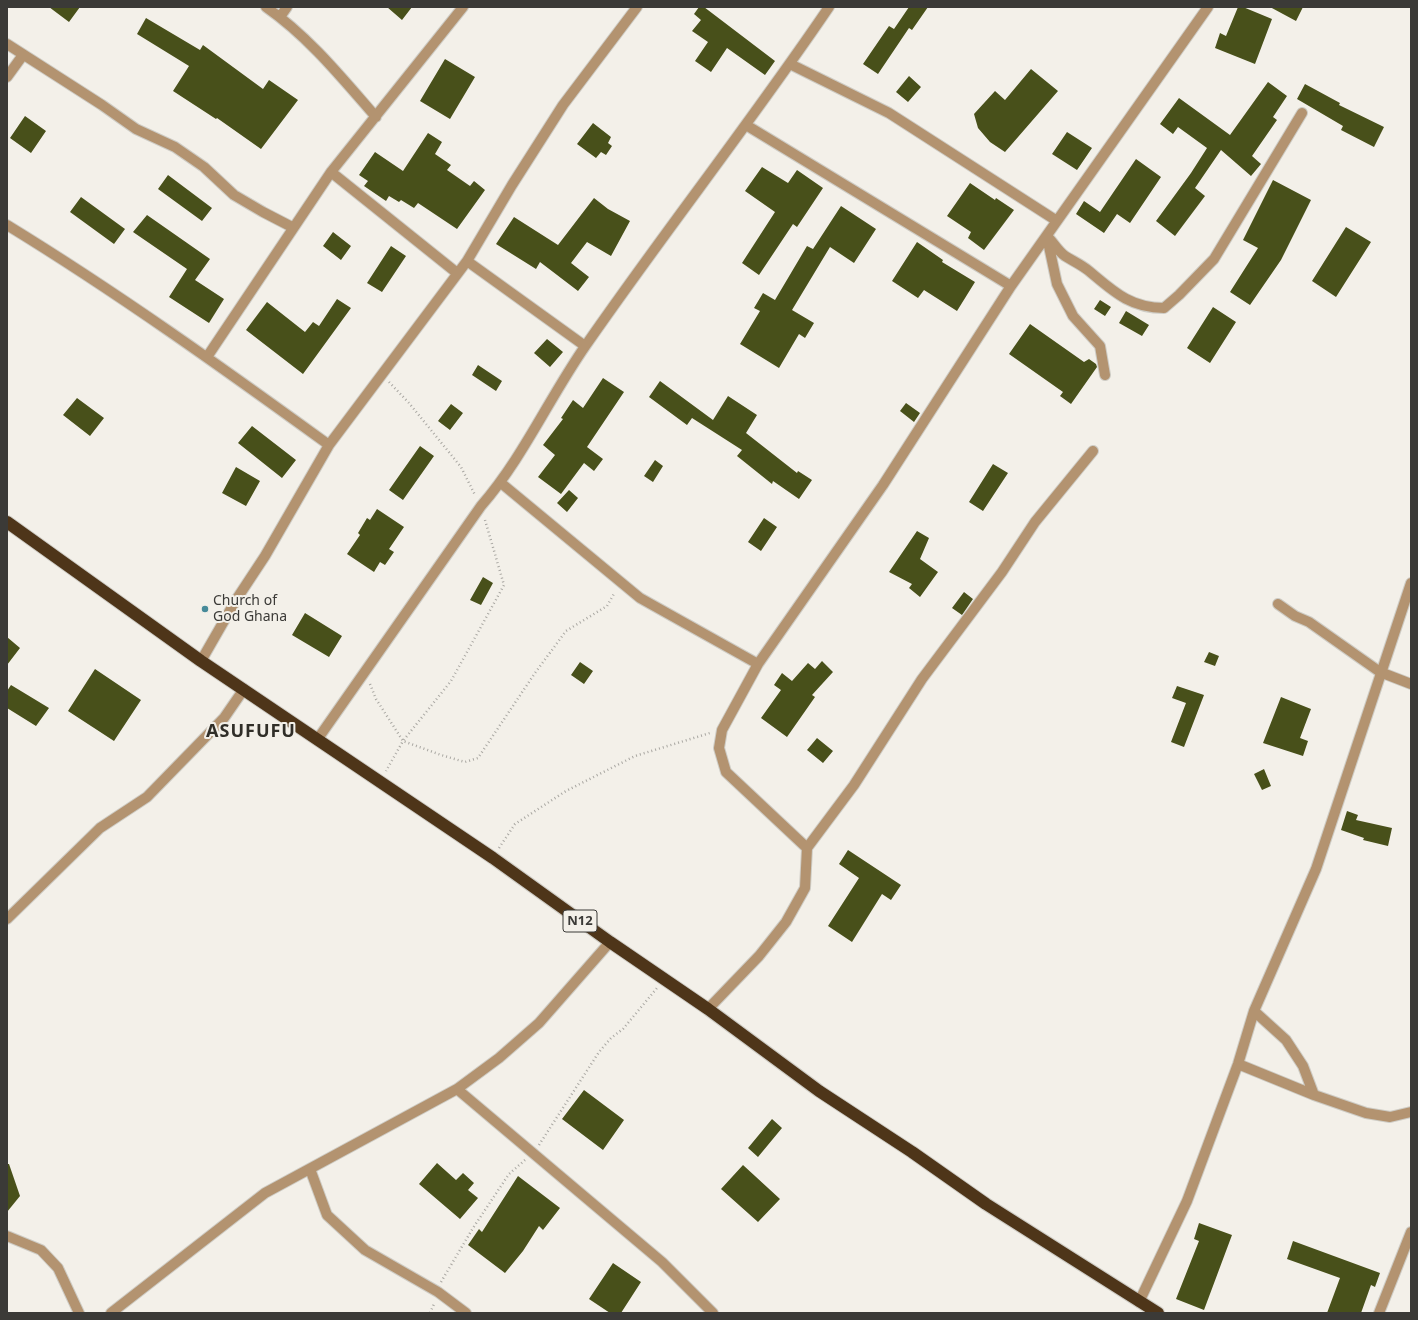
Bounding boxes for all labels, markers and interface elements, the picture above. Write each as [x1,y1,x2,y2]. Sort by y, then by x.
place label: Church of God Ghana [213,593,287,626]
marker: Church of God Ghana [200,604,210,614]
district label: ASUFUFU [206,721,296,743]
road number: N12 [563,910,597,932]

